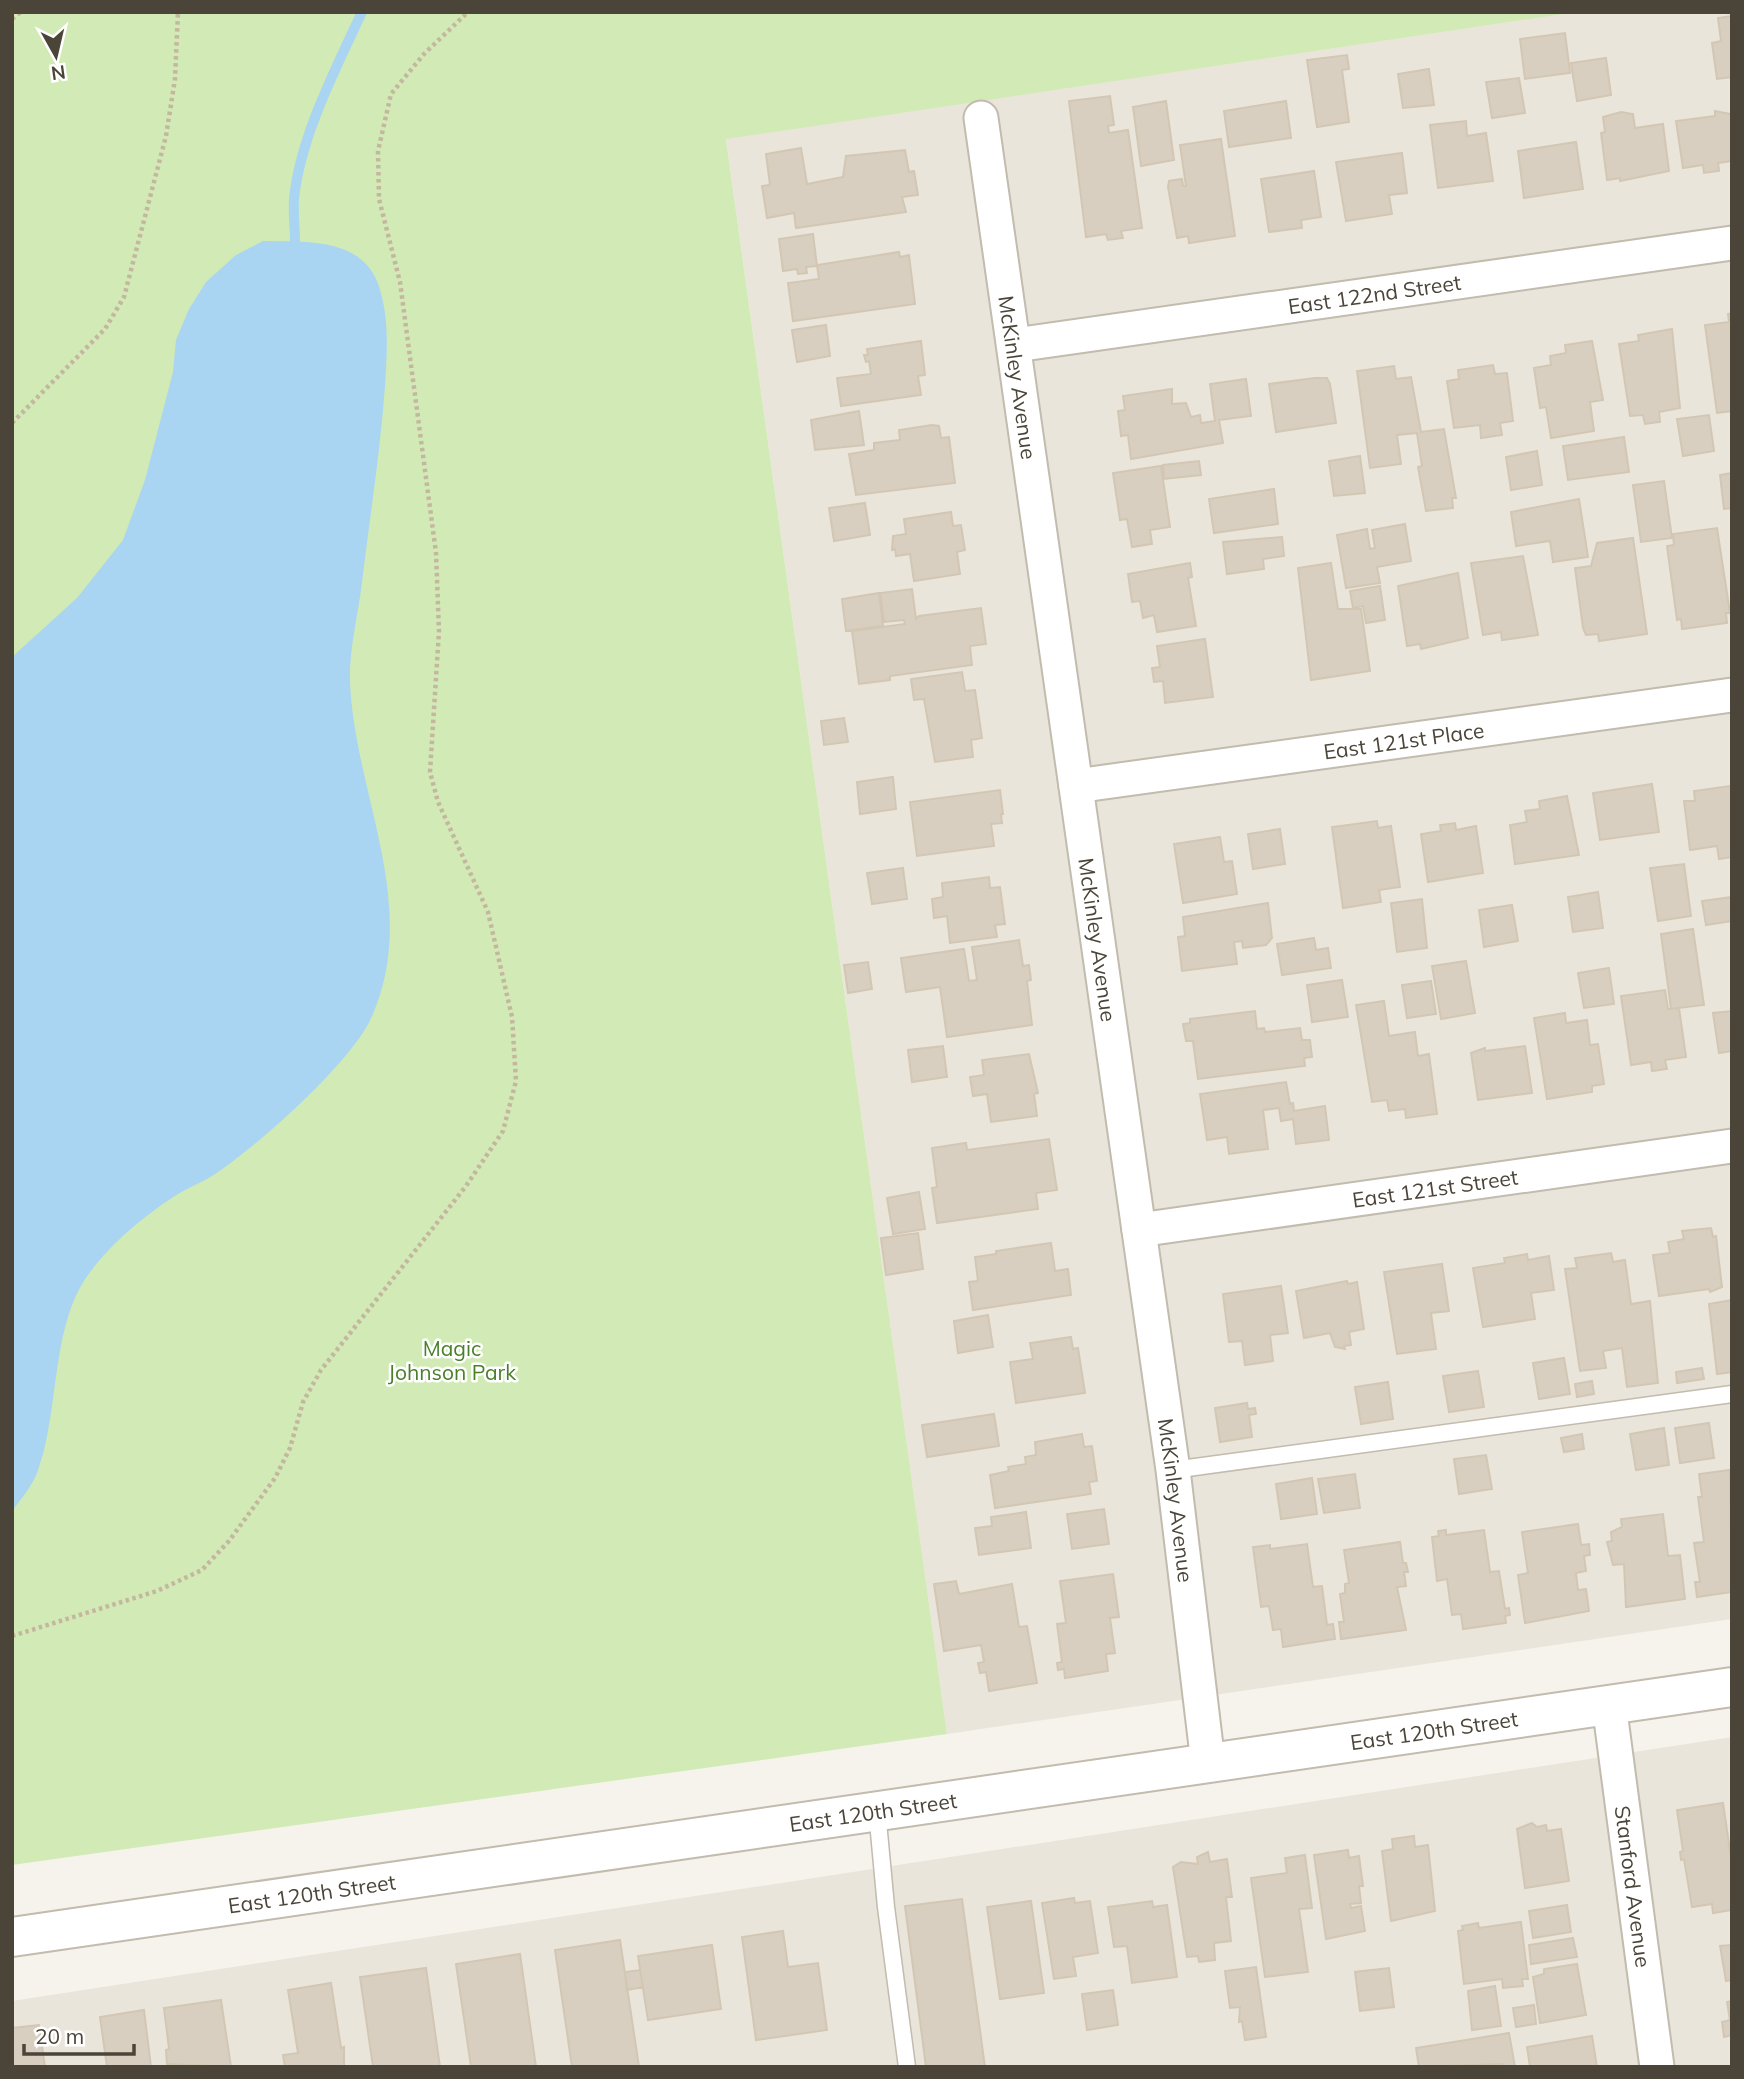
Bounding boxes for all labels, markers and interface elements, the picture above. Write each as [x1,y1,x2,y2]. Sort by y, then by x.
north arrow [21,21,91,91]
text: N [50,60,67,86]
street label: East 122nd Street [1286,269,1463,319]
street label: McKinley Avenue [993,294,1042,461]
street label: East 121st Place [1322,717,1486,765]
street label: McKinley Avenue [1073,856,1122,1023]
street label: East 121st Street [1351,1163,1520,1213]
park label: Magic Johnson Park [388,1335,516,1385]
street label: McKinley Avenue [1153,1417,1199,1584]
street label: East 120th Street [1349,1705,1520,1755]
street label: East 120th Street [787,1787,958,1837]
street label: Stanford Avenue [1610,1804,1657,1969]
street label: East 120th Street [226,1868,397,1918]
scale bar [24,2012,135,2056]
text: 20 m [35,2023,84,2049]

